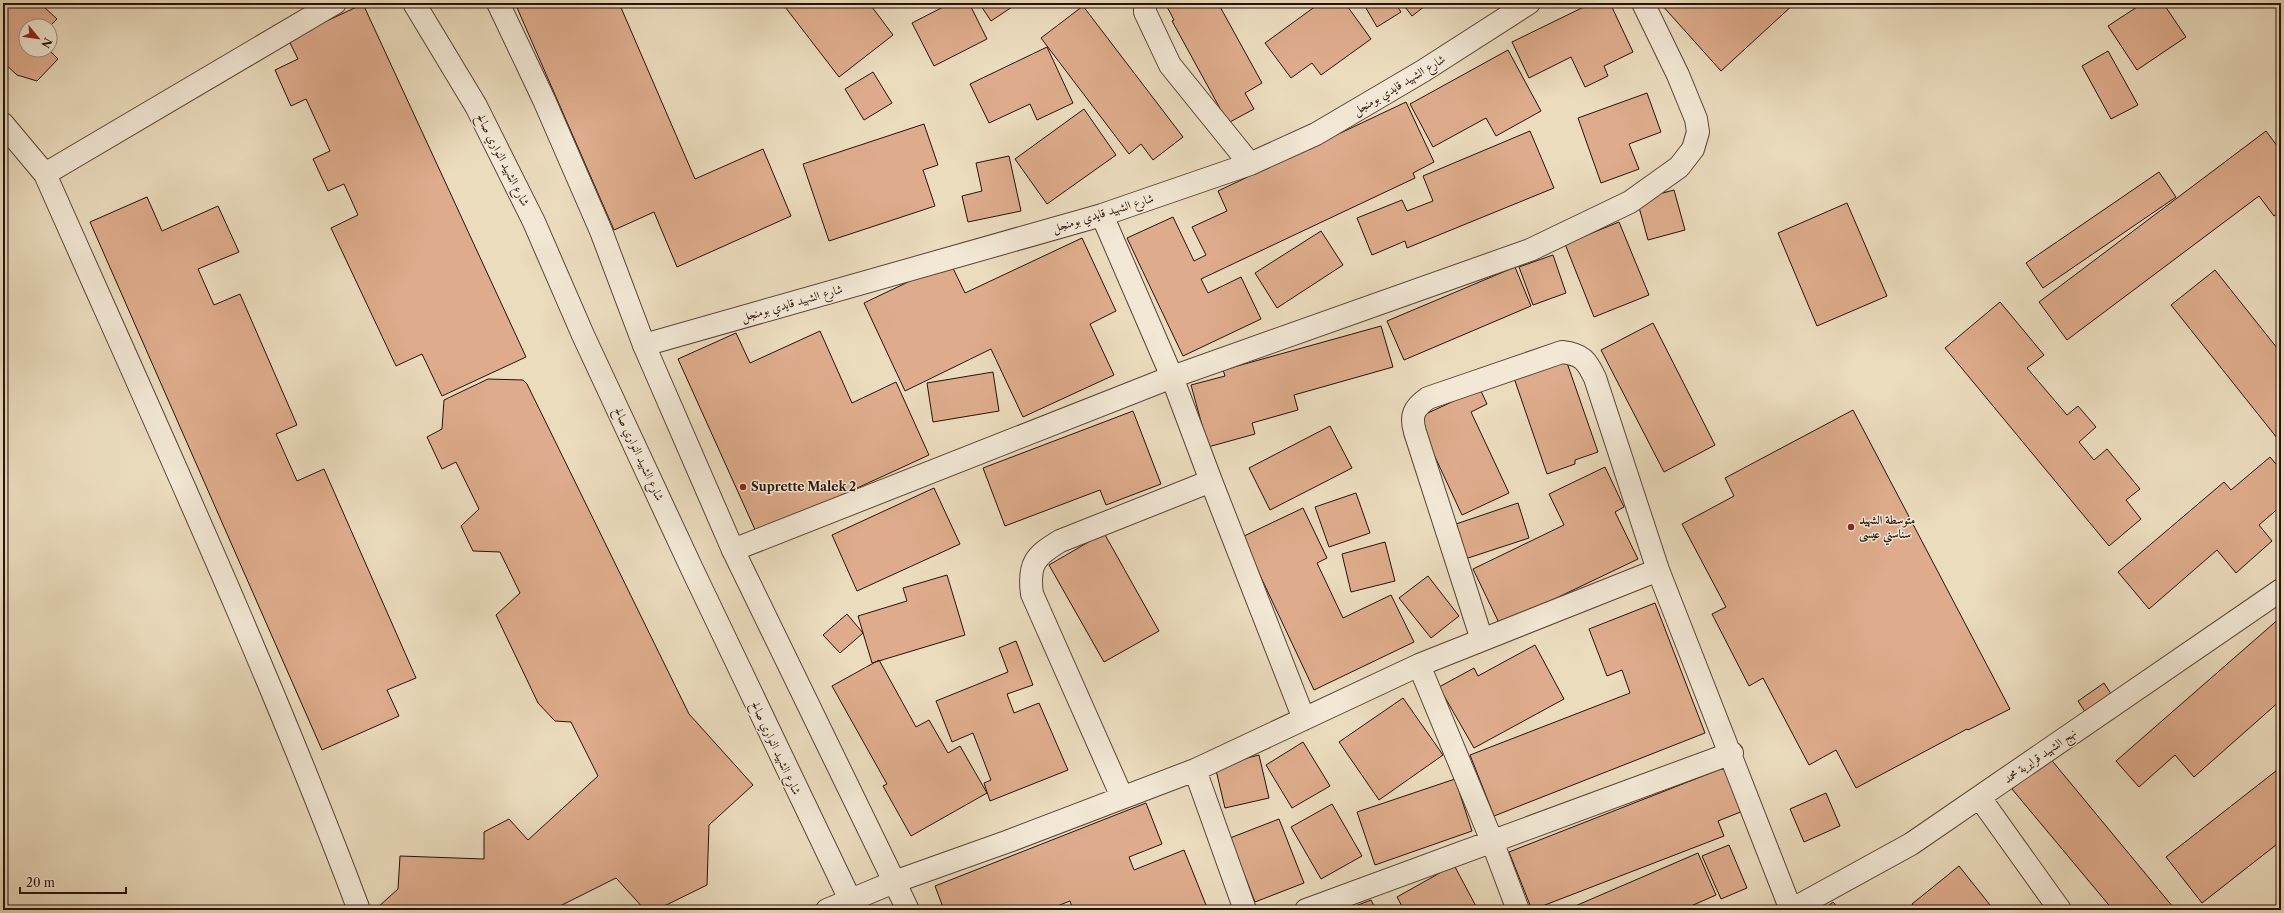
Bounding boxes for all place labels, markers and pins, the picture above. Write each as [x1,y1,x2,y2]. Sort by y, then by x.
place label: Suprette Malek 2 [751,479,856,494]
marker: Suprette Malek 2 [738,482,748,492]
place label: متوسطة الشهيد سناسني عيسى [1859,512,1915,546]
marker: متوسطة الشهيد سناسني عيسى [1846,522,1856,532]

